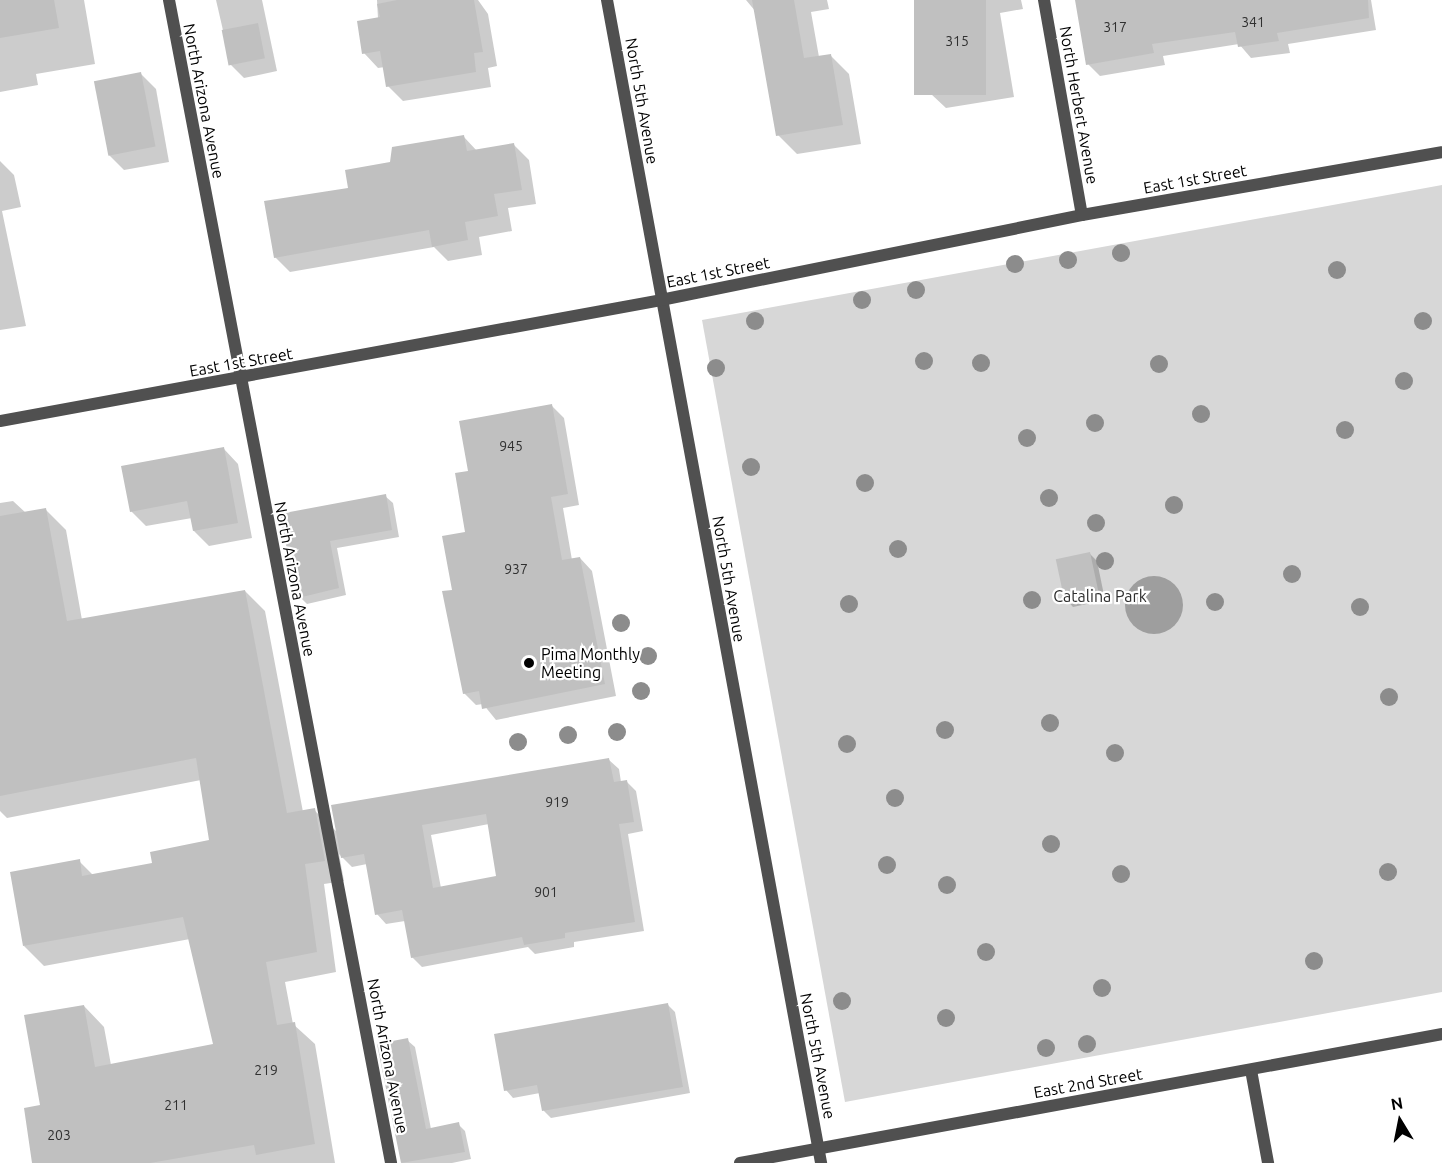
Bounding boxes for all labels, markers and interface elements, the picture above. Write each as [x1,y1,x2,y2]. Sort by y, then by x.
house number: 341 [1241,14,1265,30]
house number: 317 [1103,19,1127,35]
street label: North Arizona Avenue [180,22,228,180]
street label: North Herbert Avenue [1056,25,1102,185]
house number: 315 [945,33,969,49]
street label: North 5th Avenue [621,36,663,166]
street label: East 1st Street [1142,160,1248,198]
street label: East 1st Street [665,253,771,291]
street label: East 1st Street [188,343,294,381]
house number: 945 [499,438,523,454]
street label: North Arizona Avenue [271,500,319,658]
street label: North 5th Avenue [708,514,750,644]
house number: 937 [504,561,528,577]
park label: Catalina Park [1053,586,1147,606]
place label: Pima Monthly Meeting [541,644,640,682]
marker: Pima Monthly Meeting [522,656,536,670]
house number: 919 [545,794,569,810]
house number: 901 [534,884,558,900]
street label: North Arizona Avenue [364,977,412,1135]
street label: North 5th Avenue [796,991,840,1121]
house number: 219 [254,1062,278,1078]
street label: East 2nd Street [1032,1064,1144,1102]
north arrow [1370,1091,1430,1151]
text: N [1389,1093,1404,1113]
house number: 211 [164,1097,188,1113]
house number: 203 [47,1127,71,1143]

